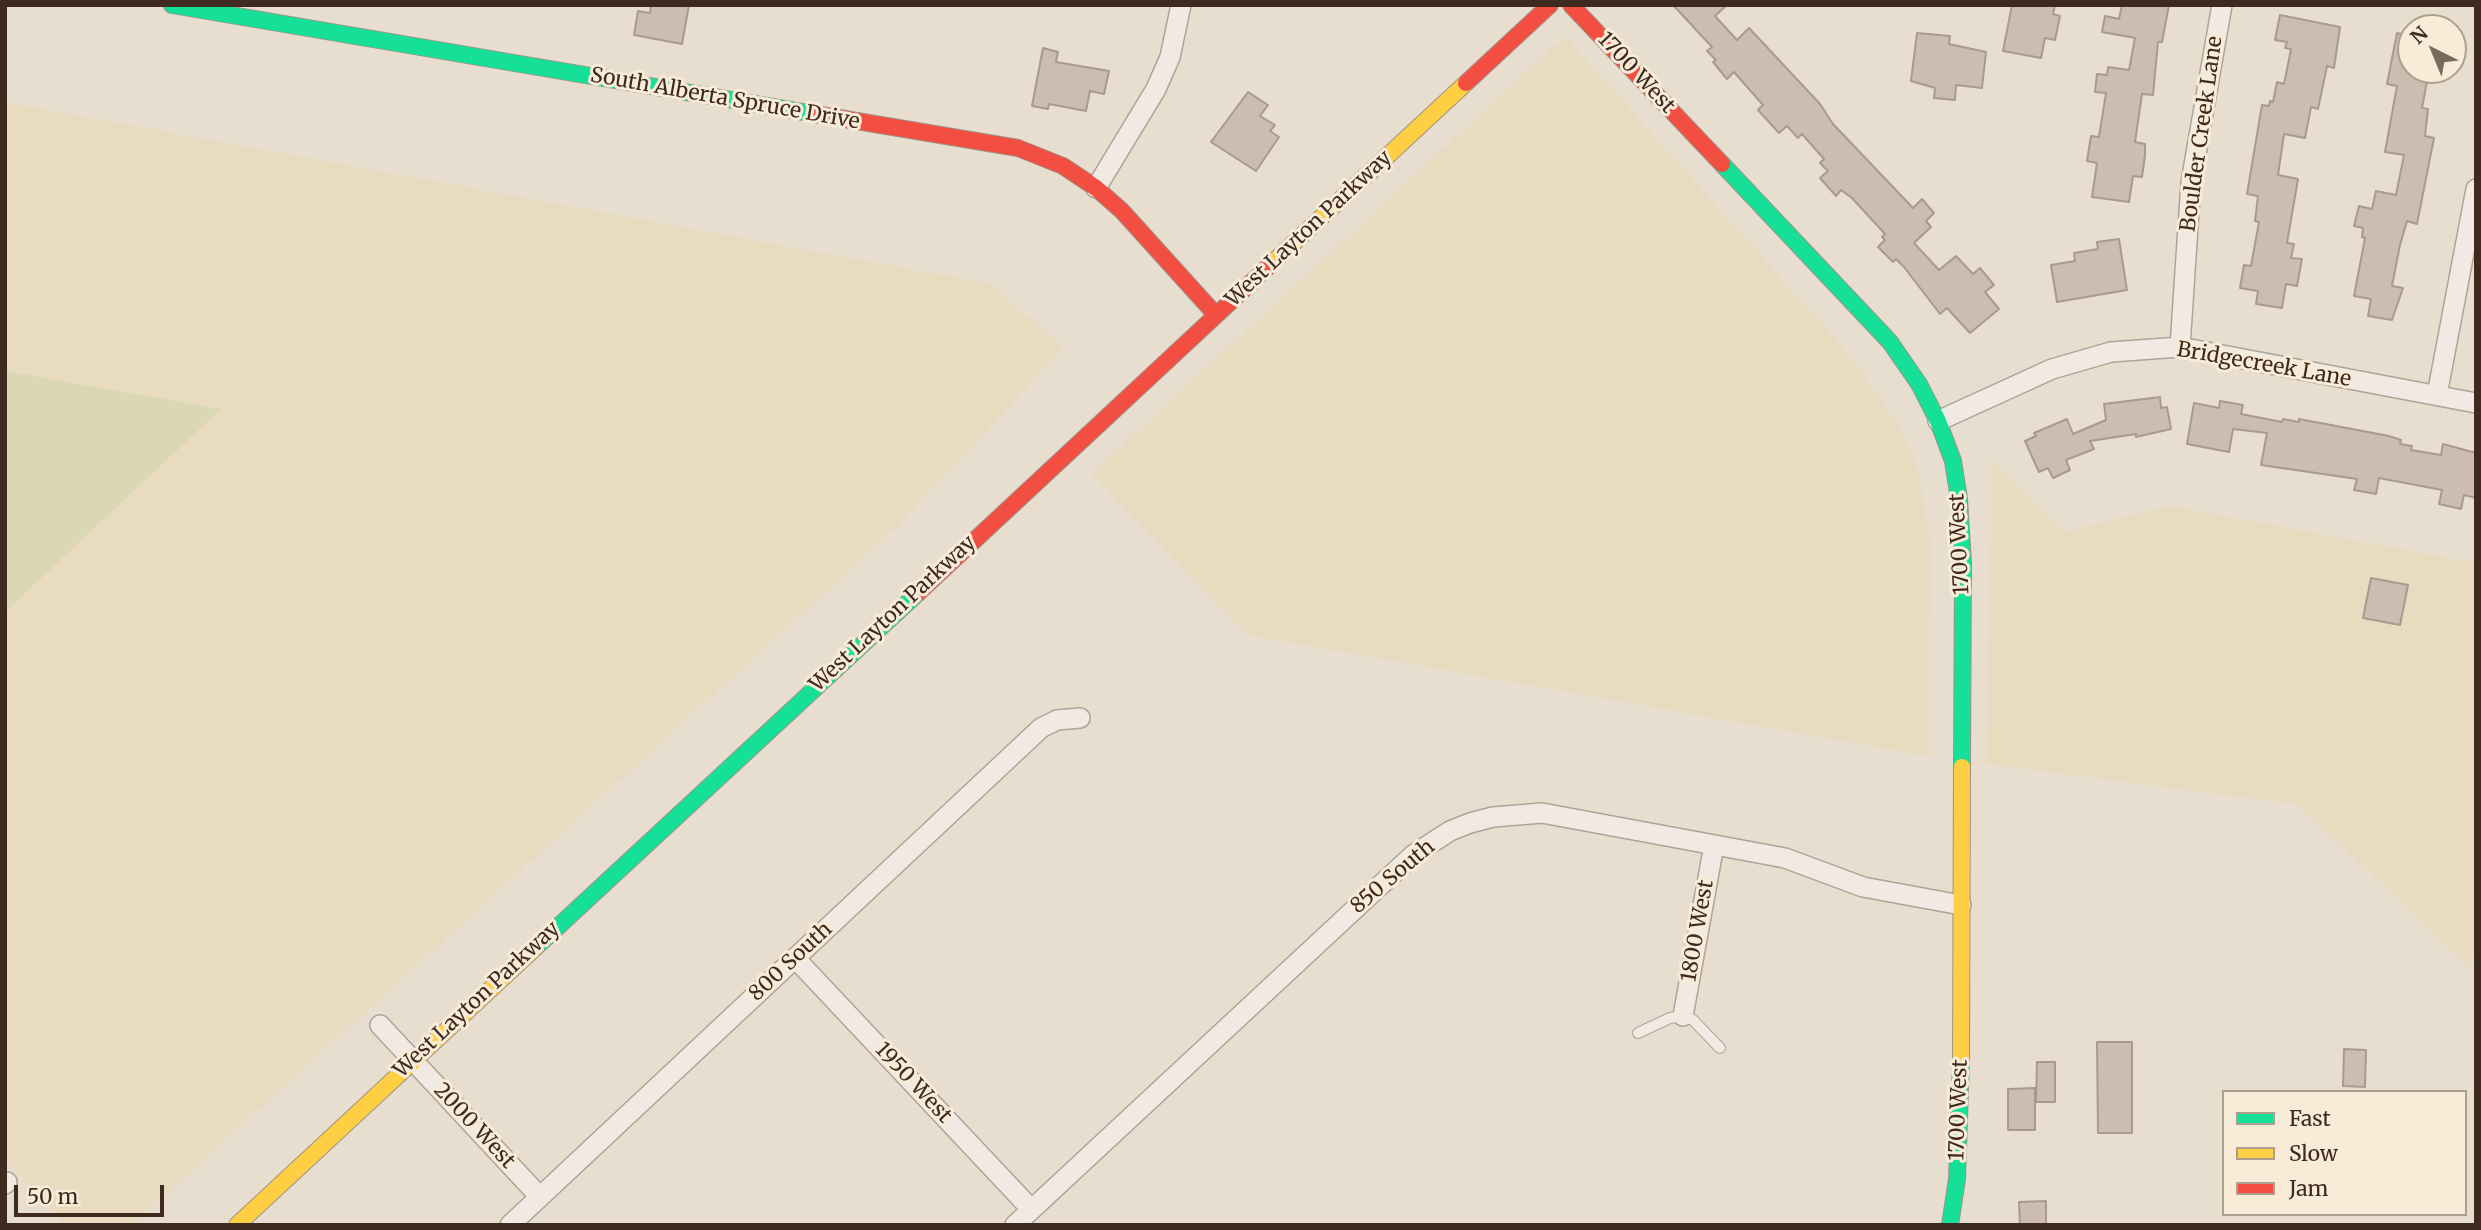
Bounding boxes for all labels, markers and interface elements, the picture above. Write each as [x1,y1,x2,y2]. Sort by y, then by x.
north arrow [2397,14,2467,84]
text: N [2405,21,2433,49]
street label: 1700 West [1592,27,1680,119]
street label: Boulder Creek Lane [2176,35,2228,233]
street label: South Alberta Spruce Drive [588,63,862,135]
street label: West Layton Parkway [1221,145,1397,313]
street label: Bridgecreek Lane [2175,337,2353,393]
street label: 1700 West [1945,493,1975,595]
street label: West Layton Parkway [805,530,981,698]
street label: 850 South [1346,835,1440,919]
street label: 1800 West [1677,878,1719,984]
street label: West Layton Parkway [389,916,565,1084]
street label: 800 South [744,917,838,1007]
street label: 1950 West [869,1038,957,1128]
street label: 1700 West [1945,1059,1973,1161]
street label: 2000 West [428,1078,520,1174]
legend [2222,1090,2467,1216]
text: Fast [2289,1105,2331,1132]
text: Slow [2289,1140,2338,1167]
scale bar [18,1170,168,1214]
text: Jam [2289,1175,2328,1202]
text: 50 m [27,1183,78,1210]

